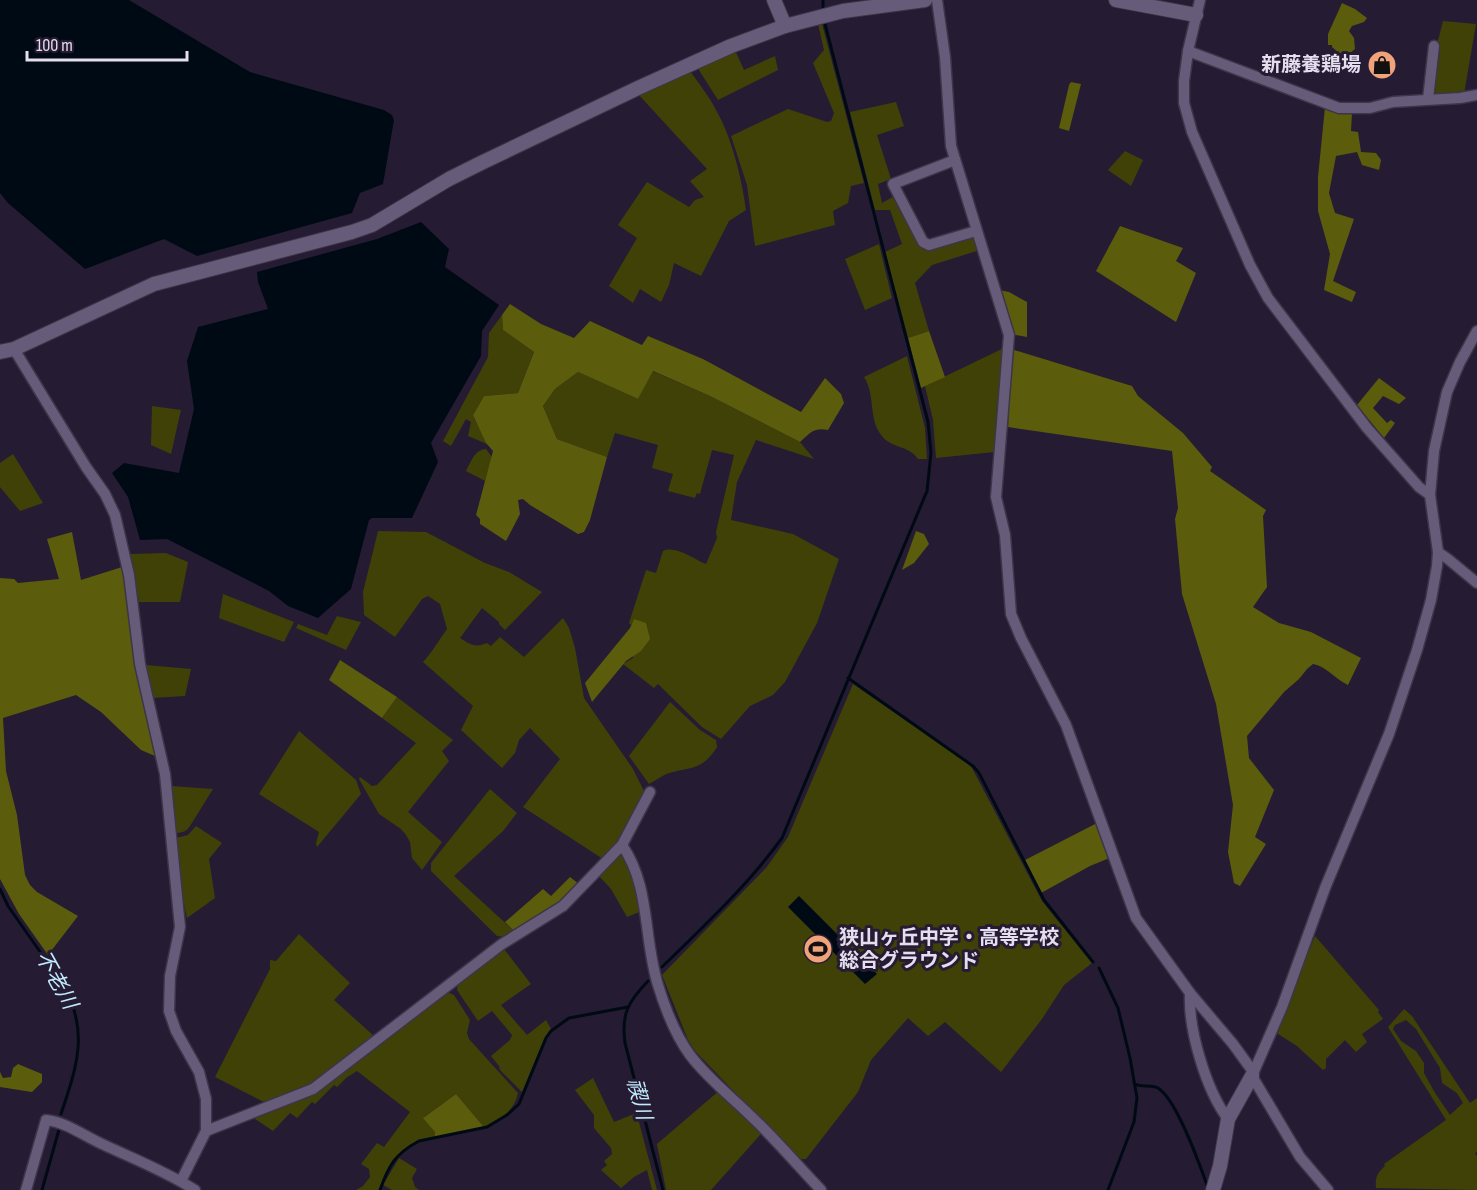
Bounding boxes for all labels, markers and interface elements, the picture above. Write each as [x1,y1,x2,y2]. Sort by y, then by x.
scale bar [27,24,188,62]
text: 100 m [36,35,73,56]
shop icon: 新藤養鶏場 [1366,49,1398,81]
place label: 新藤養鶏場 [1261,53,1361,77]
place label: 狭山ヶ丘中学・高等学校 総合グラウンド [839,926,1059,973]
sports icon: 狭山ヶ丘中学・高等学校 総合グラウンド [802,933,834,965]
water label: 不老川 [30,946,83,1015]
water label: 禊川 [621,1075,657,1124]

